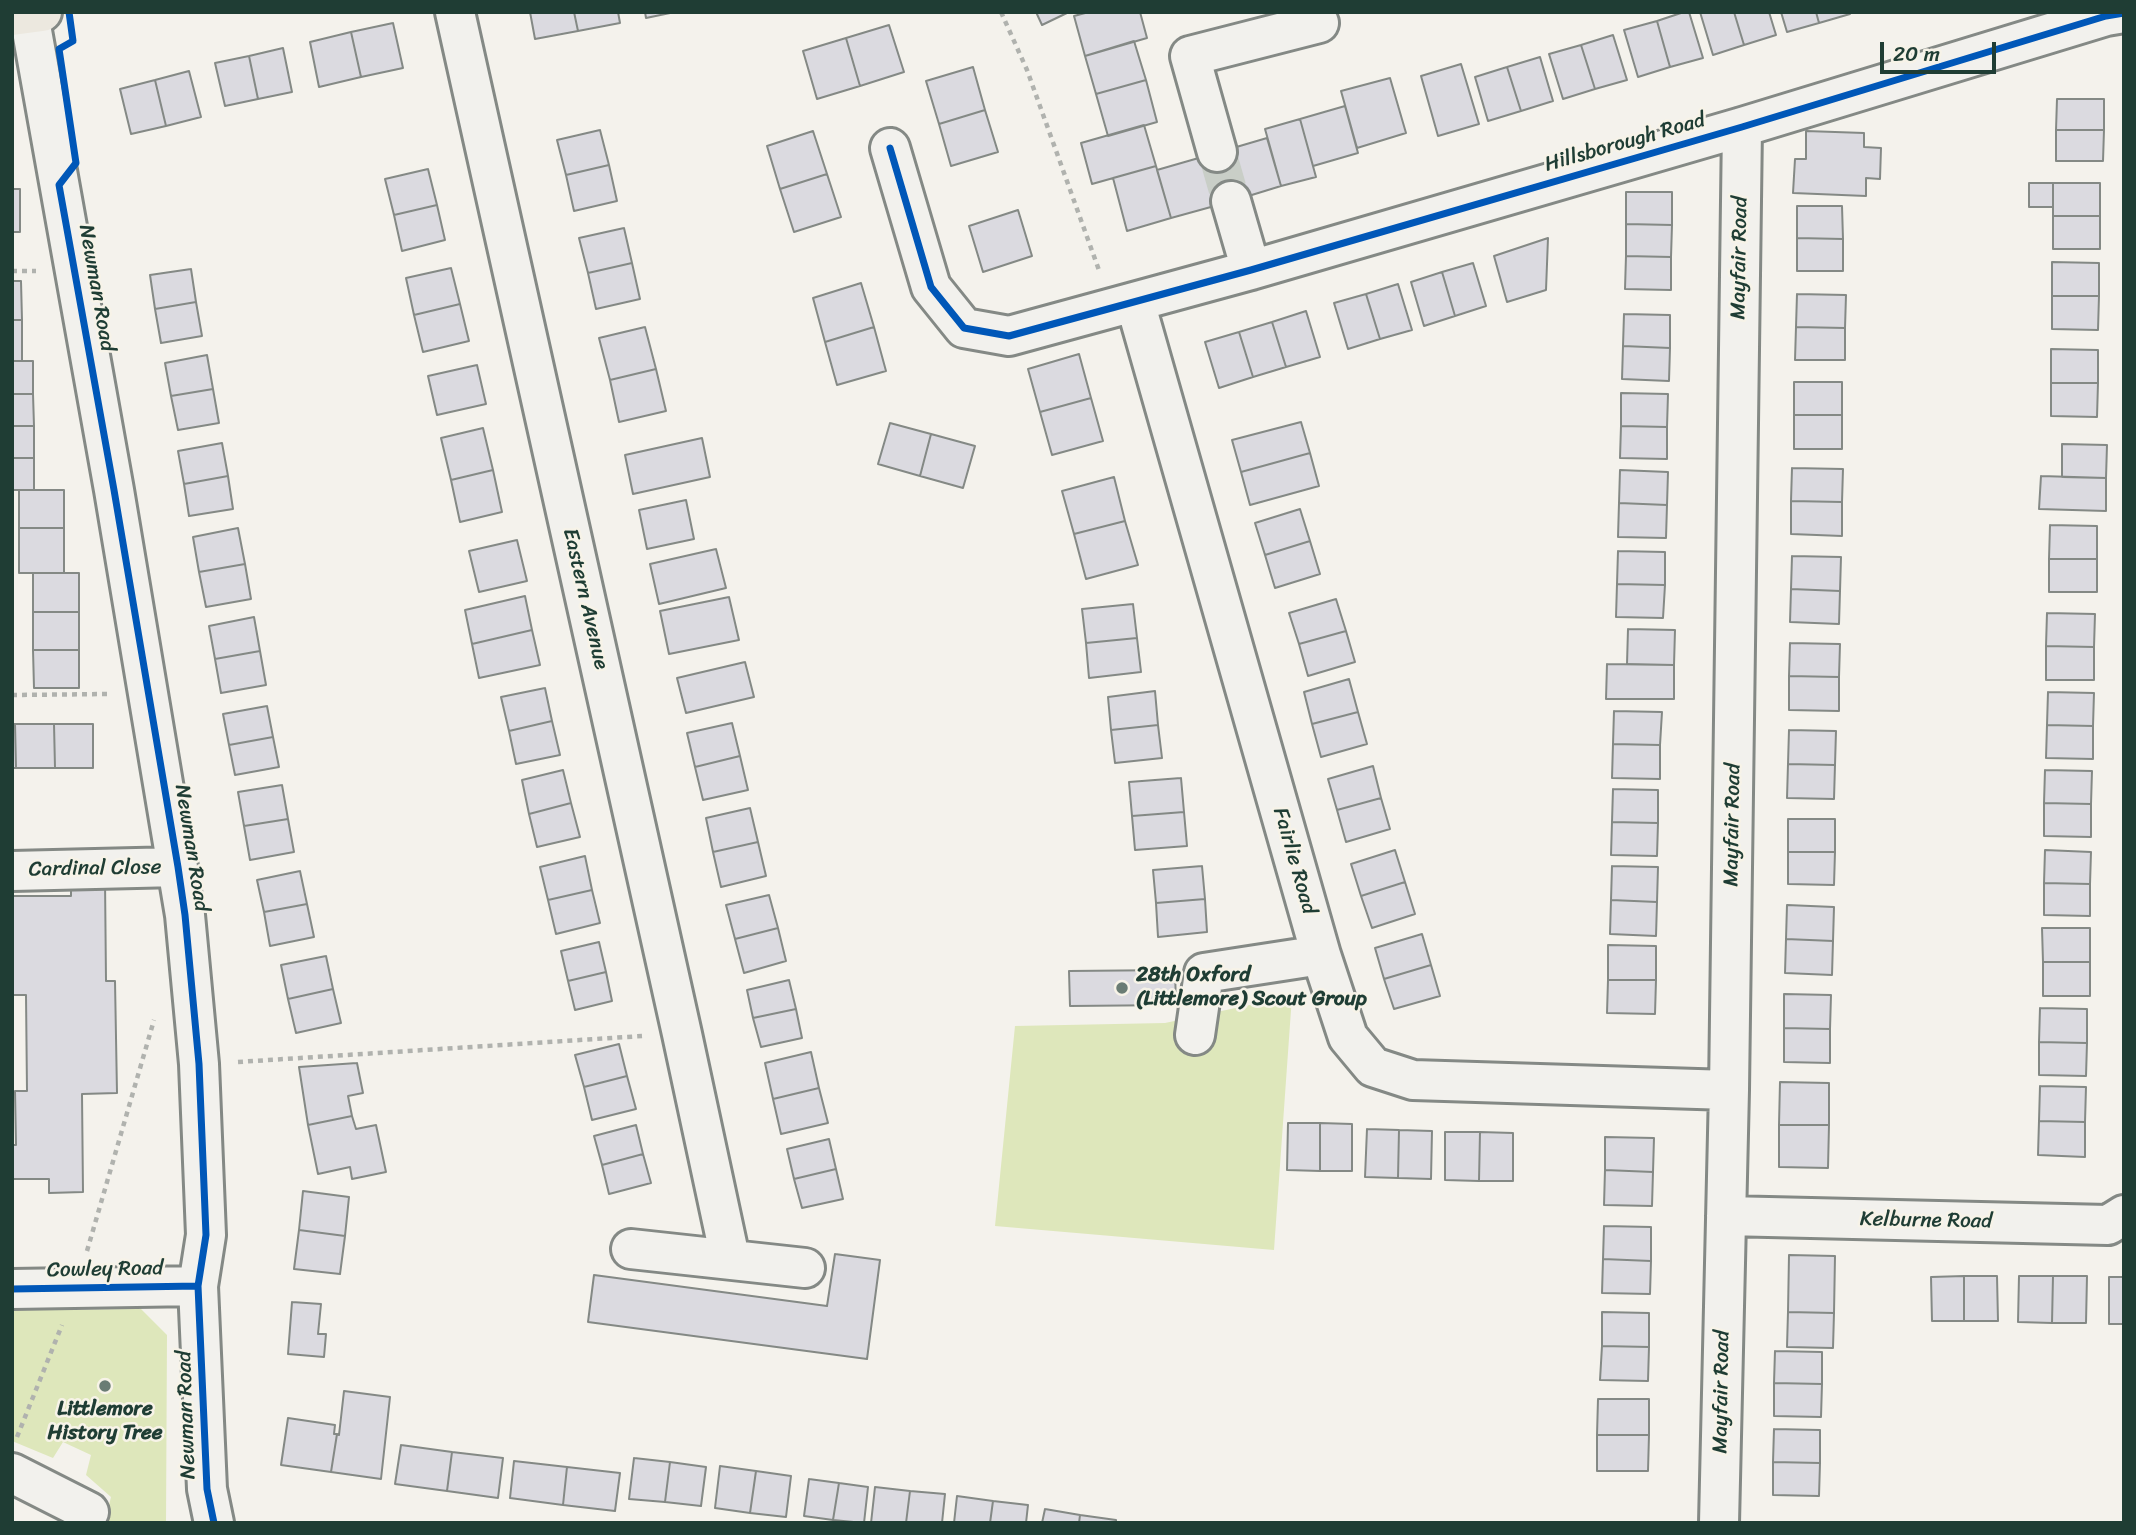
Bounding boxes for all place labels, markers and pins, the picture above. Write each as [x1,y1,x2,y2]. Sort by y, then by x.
place label: 28th Oxford (Littlemore) Scout Group [1136,963,1367,1013]
marker: 28th Oxford (Littlemore) Scout Group [1114,980,1130,996]
marker: Littlemore History Tree [97,1378,113,1394]
place label: Littlemore History Tree [47,1397,163,1447]

